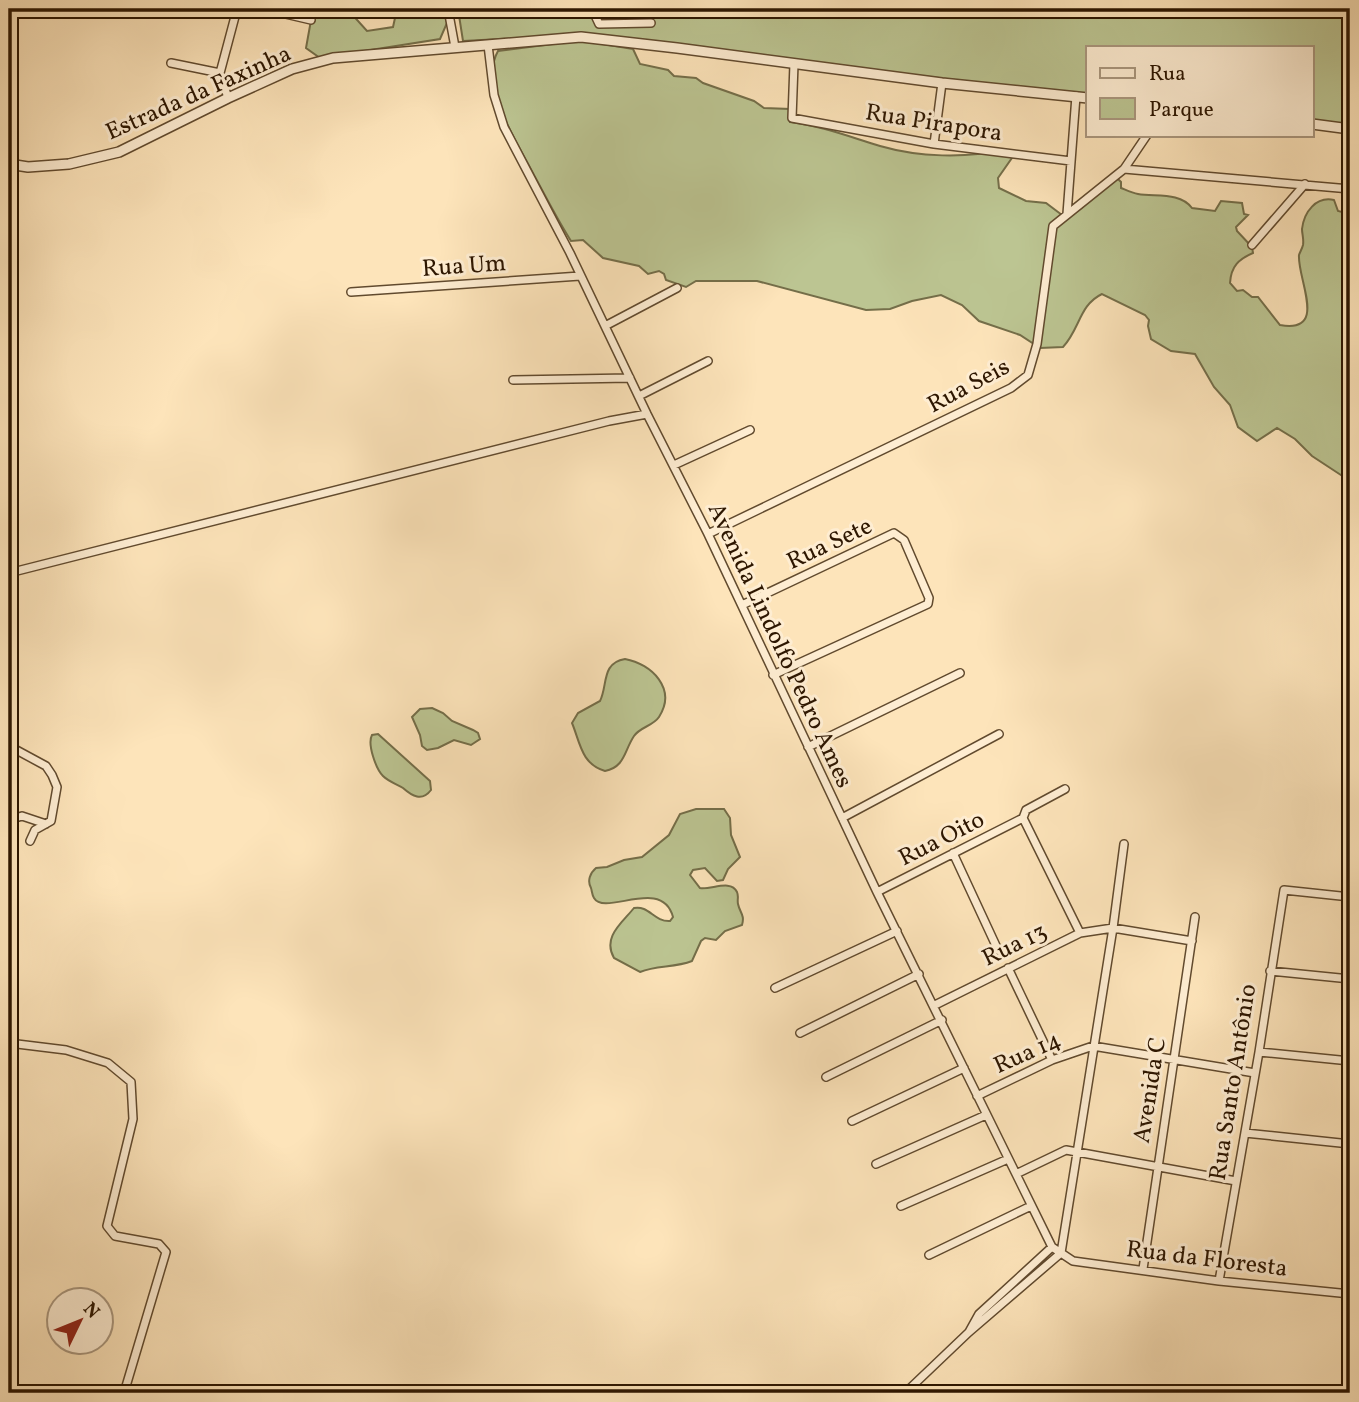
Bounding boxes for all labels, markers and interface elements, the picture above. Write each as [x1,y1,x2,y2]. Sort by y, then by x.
street label: Estrada da Faxinha [101,38,297,150]
legend [1086,46,1314,136]
text: Rua [1149,60,1186,89]
street label: Rua Pirapora [863,96,1005,152]
text: Parque [1149,96,1214,125]
street label: Rua Um [421,247,507,287]
street label: Rua Seis [922,351,1016,423]
street label: Avenida Lindolfo Pedro Ames [698,498,860,794]
street label: Rua Sete [781,510,878,579]
street label: Rua Oito [893,804,991,876]
street label: Rua 13 [977,916,1053,976]
street label: Rua Santo Antônio [1202,982,1266,1183]
street label: Rua 14 [989,1024,1067,1084]
street label: Avenida C [1126,1035,1176,1146]
street label: Rua da Floresta [1124,1233,1289,1287]
north arrow [46,1286,116,1356]
text: N [77,1297,105,1325]

